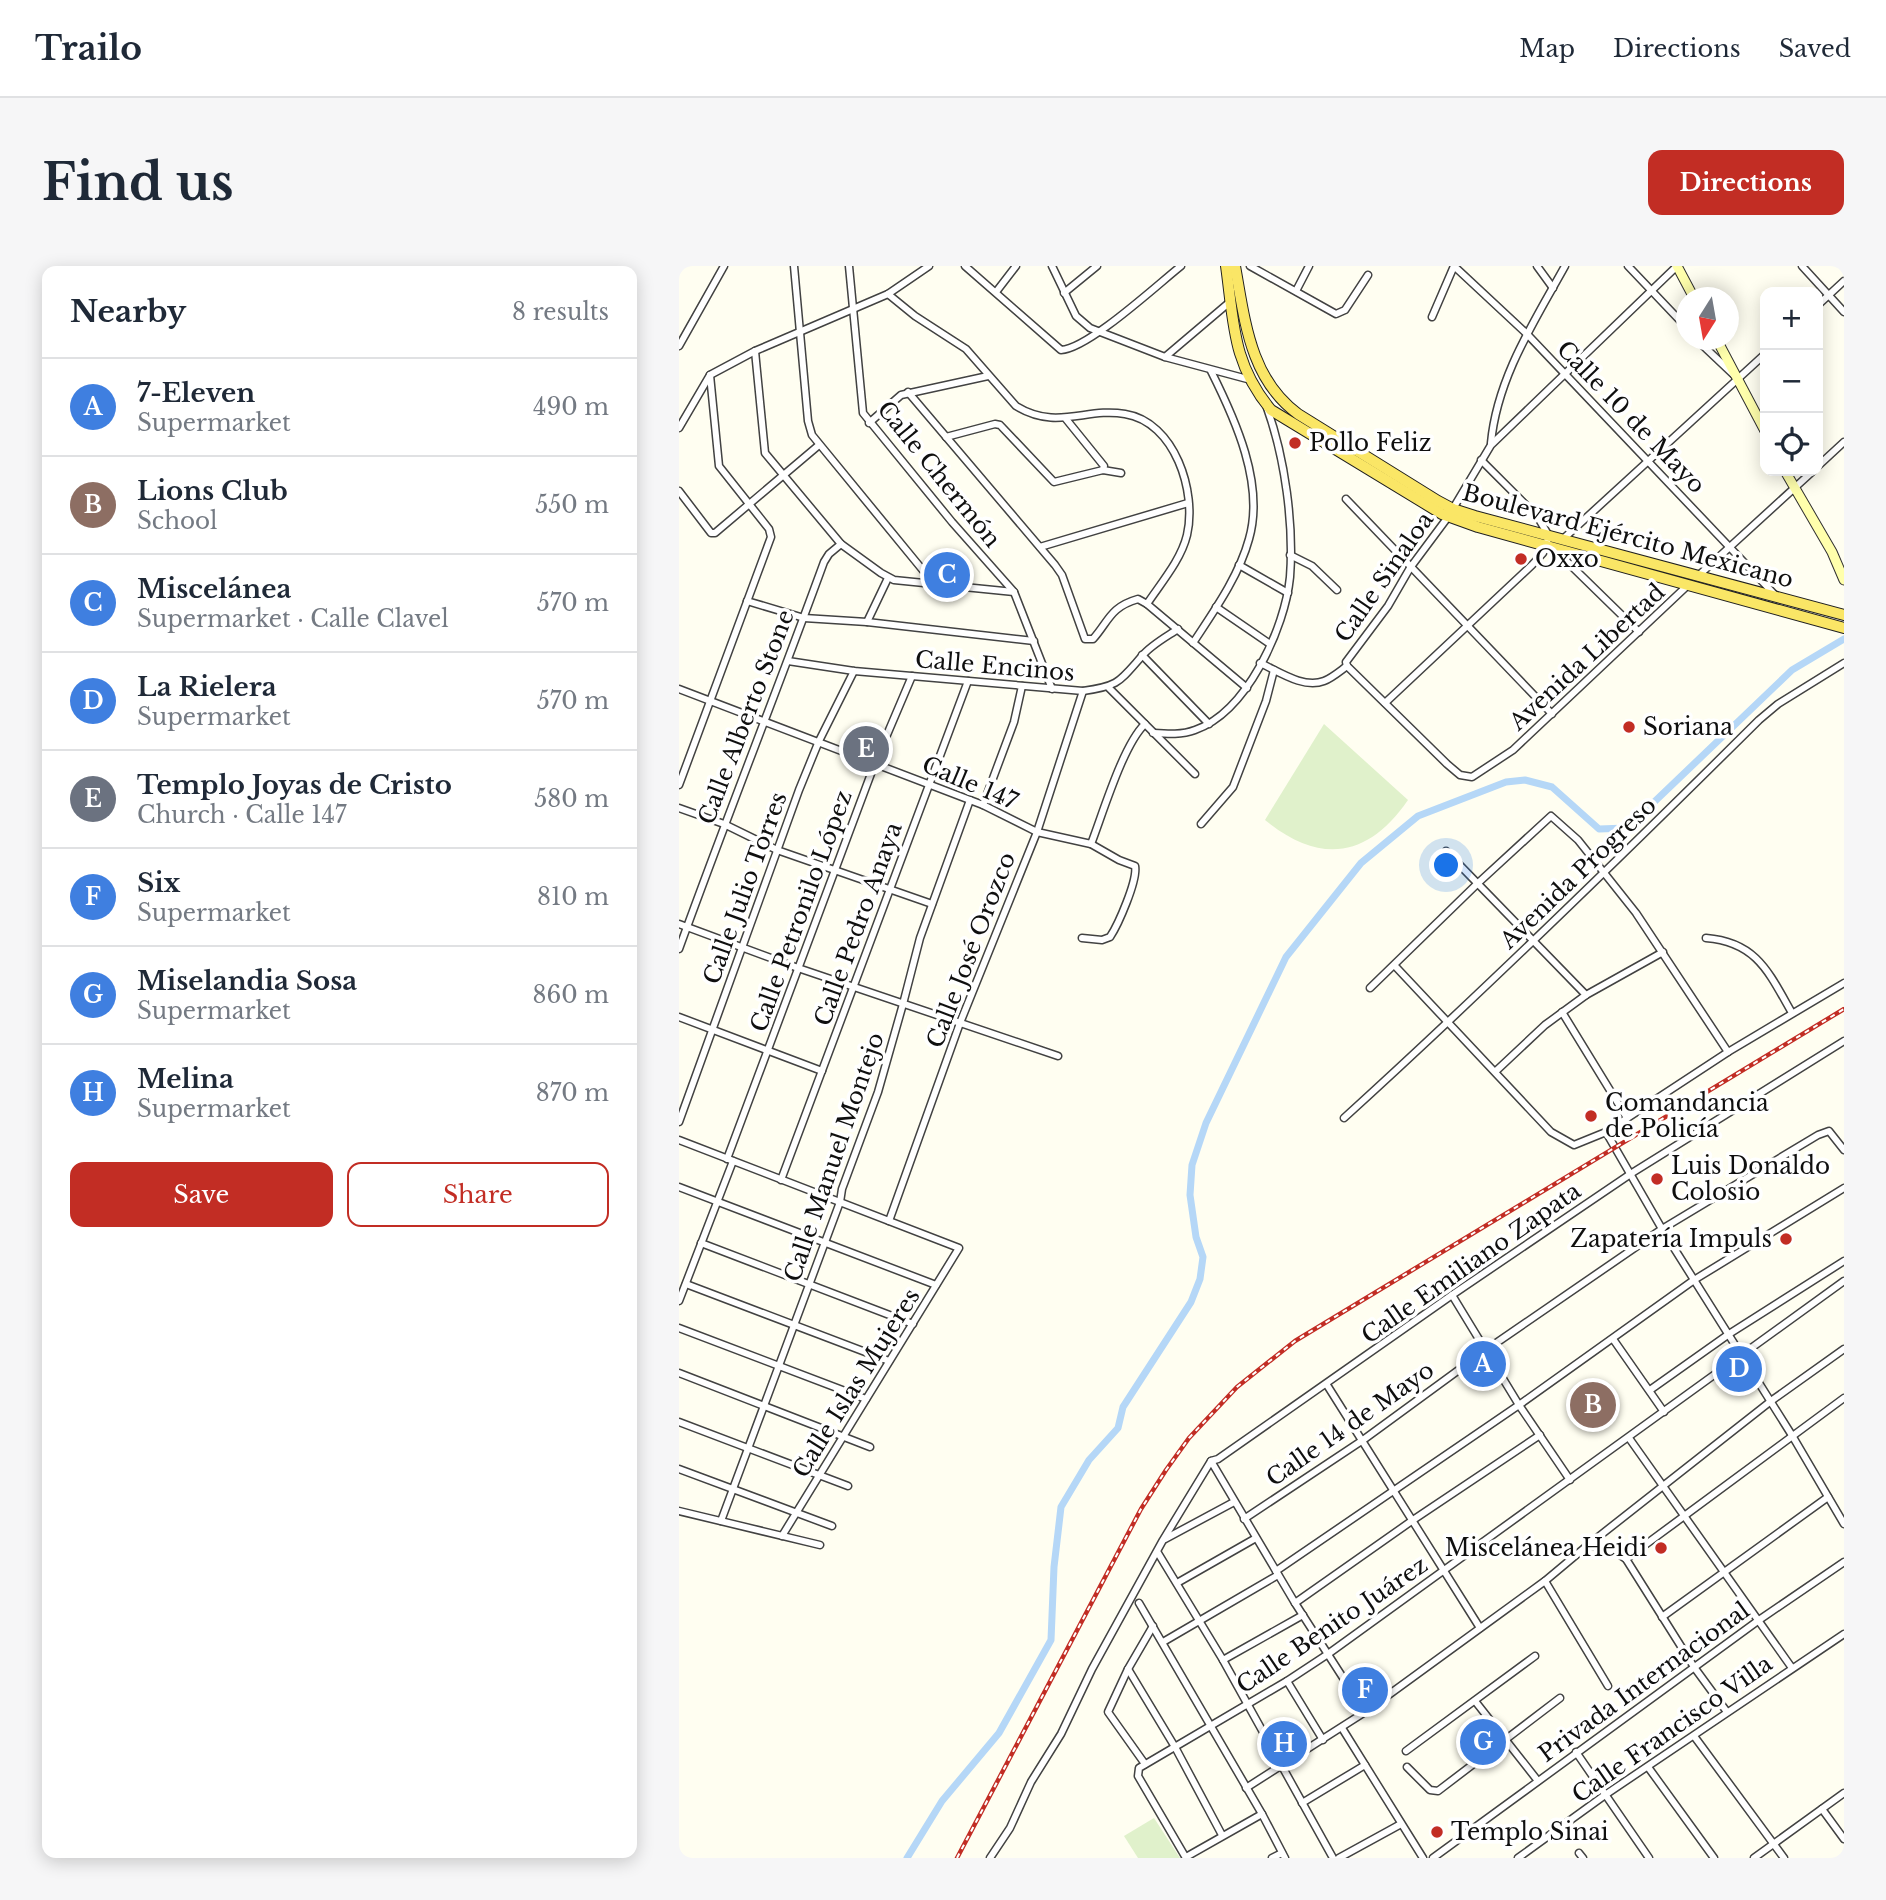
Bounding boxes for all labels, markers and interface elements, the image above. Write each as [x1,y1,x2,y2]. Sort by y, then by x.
text: Trailo [35,28,142,69]
text: Map [1519,34,1575,63]
text: Directions [1613,34,1741,63]
text: Saved [1779,34,1851,63]
button: Directions [1648,150,1844,215]
text: Find us [42,152,234,213]
north arrow [1676,287,1739,350]
map controls [1760,287,1823,476]
button: + [1760,287,1823,350]
text: Nearby [70,293,186,330]
text: 8 results [512,298,609,326]
street label: Calle 10 de Mayo [1551,335,1711,499]
button: − [1760,350,1823,413]
text: 7-Eleven [137,377,255,409]
text: A [84,393,102,421]
text: 490 m [533,393,609,421]
street label: Calle Chermón [872,395,1007,553]
text: Supermarket [137,409,291,437]
button: locate [1760,413,1823,476]
place label: Pollo Feliz [1309,429,1432,457]
marker: Pollo Feliz [1287,435,1303,451]
text: Lions Club [137,475,288,507]
street label: Boulevard Ejército Mexicano [1460,478,1796,594]
text: B [84,491,102,519]
text: 550 m [535,491,609,519]
street label: Calle Sinaloa [1329,506,1439,647]
text: School [137,507,218,535]
place label: Oxxo [1535,545,1599,573]
pin: C [924,549,970,601]
marker: Oxxo [1513,551,1529,567]
text: Miscelánea [137,573,291,605]
street label: Avenida Libertad [1503,578,1670,737]
text: C [84,589,102,617]
text: 570 m [537,589,609,617]
text: Supermarket · Calle Clavel [137,605,449,633]
street label: Calle Alberto Stone [692,606,800,828]
street label: Calle Encinos [914,645,1076,687]
text: La Rielera [137,671,277,703]
text: D [82,687,104,715]
text: 570 m [537,687,609,715]
text: Supermarket [137,703,291,731]
place label: Soriana [1643,713,1733,741]
marker: Soriana [1621,719,1637,735]
pin: E [843,723,889,775]
street label: Calle 147 [918,750,1022,816]
text: Templo Joyas de Cristo [137,769,452,801]
text: E [84,785,102,813]
text: 580 m [534,785,609,813]
street label: Calle Petronilo López [744,786,858,1036]
street label: Calle Julio Torres [697,788,793,988]
street label: Avenida Progreso [1493,791,1662,955]
text: Church · Calle 147 [137,801,346,829]
street label: Calle Pedro Anaya [808,818,908,1029]
street label: Calle José Orozco [921,848,1021,1052]
your location [1429,848,1463,882]
text: Six [137,867,180,899]
text: F [85,883,101,911]
text: 810 m [537,883,609,911]
text: Supermarket [137,899,291,927]
text: Miselandia Sosa [137,965,357,997]
text: G [83,981,103,1009]
text: 860 m [533,981,609,1009]
text: Supermarket [137,997,291,1025]
street label: Calle Manuel Montejo [778,1029,890,1285]
text: Melina [137,1063,234,1095]
text: H [82,1079,104,1107]
text: 870 m [536,1079,609,1107]
place label: Comandancia de Policía [1605,1089,1769,1143]
text: Supermarket [137,1095,291,1123]
marker: Comandancia de Policía [1583,1108,1599,1124]
place label: Luis Donaldo Colosio [1671,1152,1830,1206]
button: Save [70,1162,333,1227]
button: Share [347,1162,609,1227]
marker: Luis Donaldo Colosio [1649,1171,1665,1187]
street label: Calle Emiliano Zapata [1356,1177,1586,1349]
place label: Zapatería Impuls [1570,1225,1772,1253]
marker: Zapatería Impuls [1778,1231,1794,1247]
street label: Calle Islas Mujeres [786,1283,926,1483]
pin: A [1460,1338,1506,1390]
pin: D [1716,1343,1762,1395]
street label: Calle 14 de Mayo [1261,1356,1439,1492]
pin: B [1570,1379,1616,1431]
place label: Miscelánea Heidi [1445,1534,1647,1562]
marker: Miscelánea Heidi [1653,1540,1669,1556]
street label: Calle Benito Juárez [1231,1551,1433,1699]
street label: Privada Internacional [1533,1596,1755,1768]
street label: Calle Francisco Villa [1567,1649,1778,1809]
pin: F [1342,1664,1388,1716]
pin: G [1460,1716,1506,1768]
pin: H [1261,1718,1307,1770]
place label: Templo Sinai [1451,1818,1609,1846]
marker: Templo Sinai [1429,1824,1445,1840]

